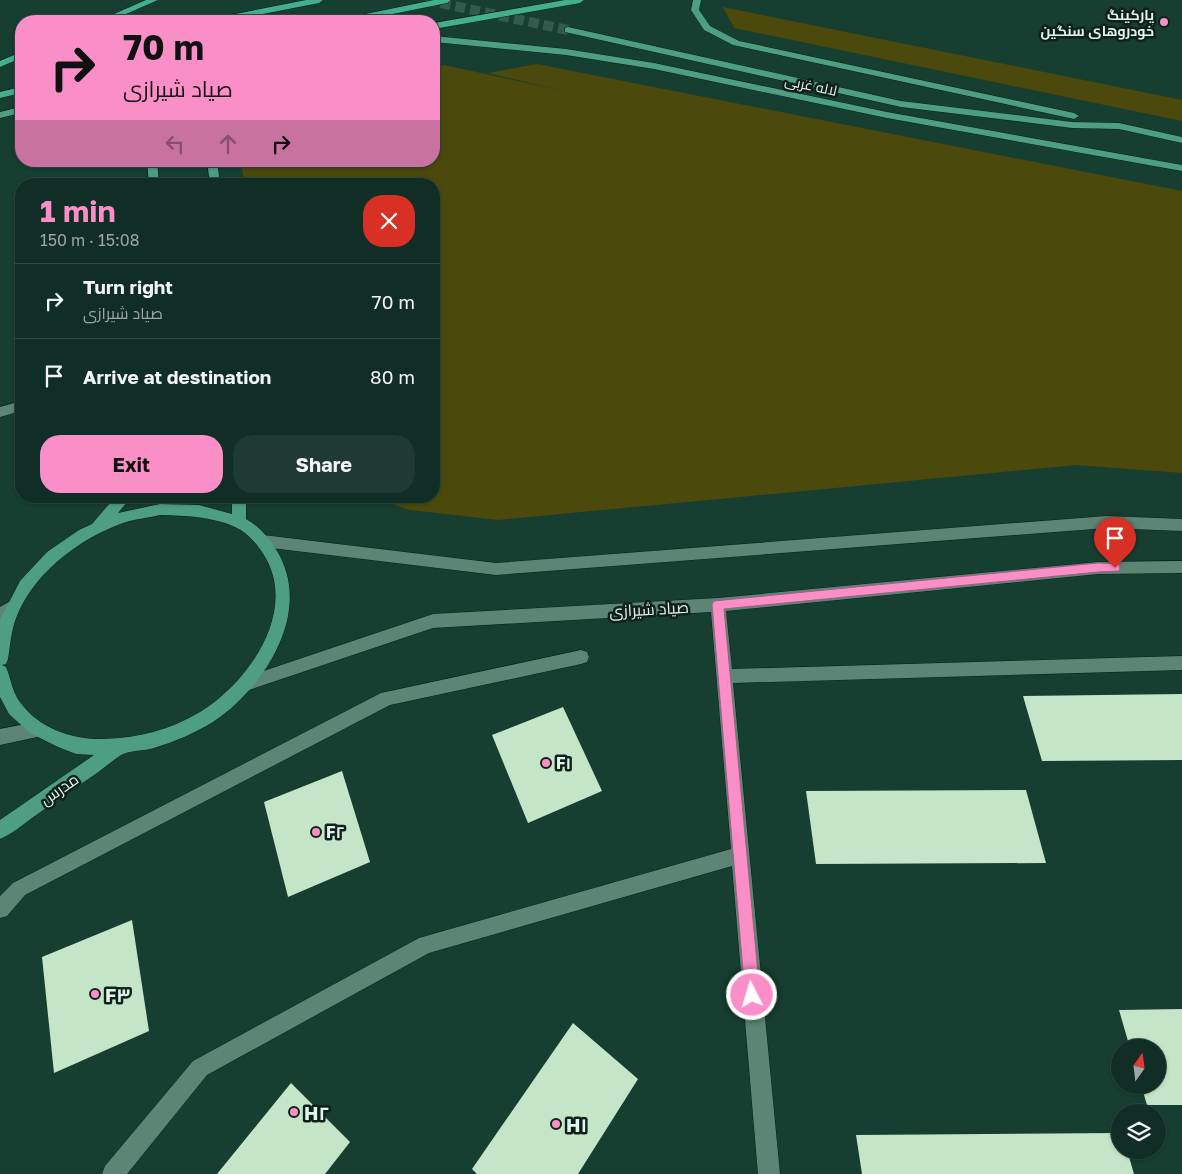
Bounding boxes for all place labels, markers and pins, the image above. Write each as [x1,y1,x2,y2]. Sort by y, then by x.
place label: پارکینگ خودروهای سنگین [1041,6,1154,40]
marker: پارکینگ خودروهای سنگین [1158,16,1170,28]
pin [1094,517,1136,568]
place label: F۱ [556,753,571,773]
marker: F۱ [540,757,552,769]
place label: F۲ [326,822,345,842]
marker: F۲ [310,826,322,838]
place label: F۳ [105,983,131,1006]
marker: F۳ [89,988,101,1000]
place label: H۲ [304,1101,329,1124]
marker: H۲ [288,1106,300,1118]
place label: H۱ [566,1113,587,1136]
marker: H۱ [550,1118,562,1130]

